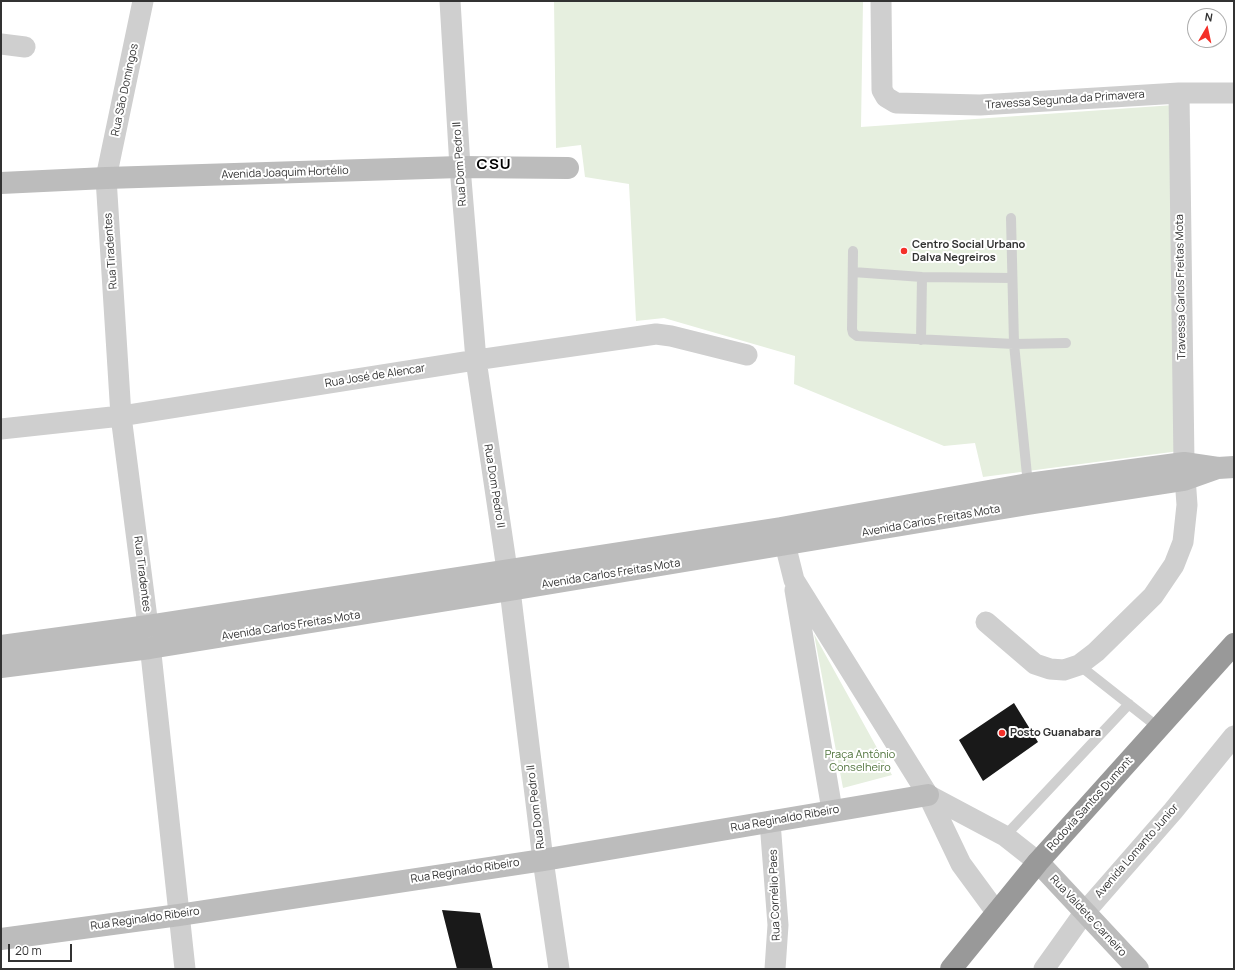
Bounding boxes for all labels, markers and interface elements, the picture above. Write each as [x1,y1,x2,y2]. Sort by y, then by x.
north arrow [1187,8,1227,48]
text: N [1204,9,1214,25]
street label: Rua São Domingos [109,42,141,138]
street label: Travessa Segunda da Primavera [985,88,1145,112]
street label: Rua Dom Pedro II [450,121,470,207]
district label: CSU [476,156,512,174]
street label: Avenida Joaquim Hortélio [221,164,349,182]
street label: Rua Tiradentes [102,212,120,290]
street label: Travessa Carlos Freitas Mota [1173,214,1189,360]
place label: Centro Social Urbano Dalva Negreiros [912,238,1025,264]
marker: Centro Social Urbano Dalva Negreiros [899,246,909,256]
street label: Rua José de Alencar [324,362,426,390]
street label: Rua Dom Pedro II [481,443,507,529]
street label: Avenida Carlos Freitas Mota [861,502,1001,540]
street label: Rua Tiradentes [131,535,153,613]
street label: Avenida Carlos Freitas Mota [541,557,681,591]
street label: Avenida Carlos Freitas Mota [221,609,361,643]
place label: Posto Guanabara [1010,726,1101,740]
marker: Posto Guanabara [997,728,1007,738]
park label: Praça Antônio Conselheiro [825,748,895,774]
street label: Rodovia Santos Dumont [1044,754,1136,854]
street label: Rua Dom Pedro II [524,764,548,850]
street label: Avenida Lomanto Junior [1093,801,1181,901]
street label: Rua Reginaldo Ribeiro [730,803,840,835]
street label: Rua Cornélio Paes [767,849,783,941]
street label: Rua Reginaldo Ribeiro [410,856,520,886]
street label: Rua Valdete Carneiro [1047,873,1129,959]
street label: Rua Reginaldo Ribeiro [90,905,200,933]
scale bar [10,936,74,962]
text: 20 m [15,942,42,959]

